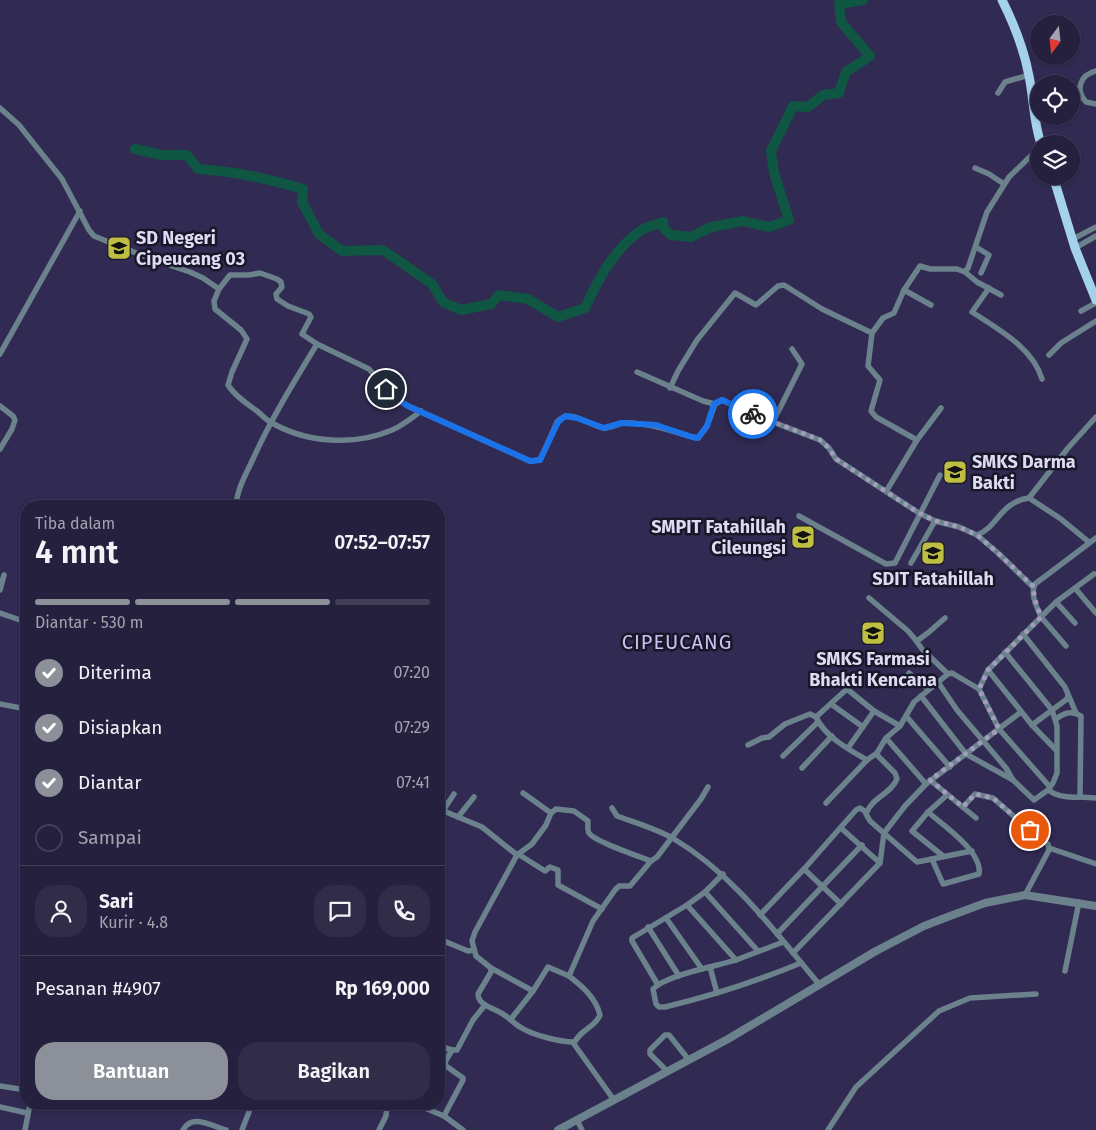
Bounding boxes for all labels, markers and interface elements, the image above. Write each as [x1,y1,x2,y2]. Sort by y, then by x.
north arrow [1030,15,1080,65]
map controls [1030,15,1080,185]
button: locate [1030,75,1080,125]
button: layers [1030,135,1080,185]
place label: SD Negeri Cipeucang 03 [136,227,245,270]
school or university icon: SD Negeri Cipeucang 03 [106,235,132,261]
pin [365,368,407,410]
icon: home [372,375,400,403]
courier [728,389,778,439]
icon: bike [739,400,767,428]
place label: SMKS Darma Bakti [972,451,1076,494]
school or university icon: SMKS Darma Bakti [942,459,968,485]
text: Tiba dalam [35,514,115,533]
place label: SMPIT Fatahillah Cileungsi [651,516,786,559]
school or university icon: SMPIT Fatahillah Cileungsi [790,524,816,550]
text: 07:52–07:57 [334,531,430,554]
text: 4 mnt [35,533,118,571]
school or university icon: SDIT Fatahillah [920,540,946,566]
place label: SDIT Fatahillah [872,568,994,590]
text: Diantar · 530 m [35,613,144,632]
school or university icon: SMKS Farmasi Bhakti Kencana [860,620,886,646]
district label: CIPEUCANG [622,630,732,654]
place label: SMKS Farmasi Bhakti Kencana [809,648,937,691]
icon: check [35,659,63,687]
text: Diterima [78,661,152,684]
text: 07:20 [394,663,430,682]
icon: check [35,714,63,742]
text: Disiapkan [78,716,162,739]
text: 07:29 [394,718,430,737]
icon: check [35,769,63,797]
text: Diantar [78,771,141,794]
text: 07:41 [396,773,430,792]
pin [1009,809,1051,851]
icon: bag [1016,816,1044,844]
text: Sampai [78,826,142,849]
button: person [35,885,87,937]
button: chat [314,885,366,937]
button: phone [378,885,430,937]
text: Sari [99,890,133,913]
text: Kurir · 4.8 [99,913,168,932]
text: Pesanan #4907 [35,977,161,1000]
text: Rp 169,000 [335,977,430,1000]
button: Bantuan [35,1042,228,1100]
button: Bagikan [238,1042,430,1100]

